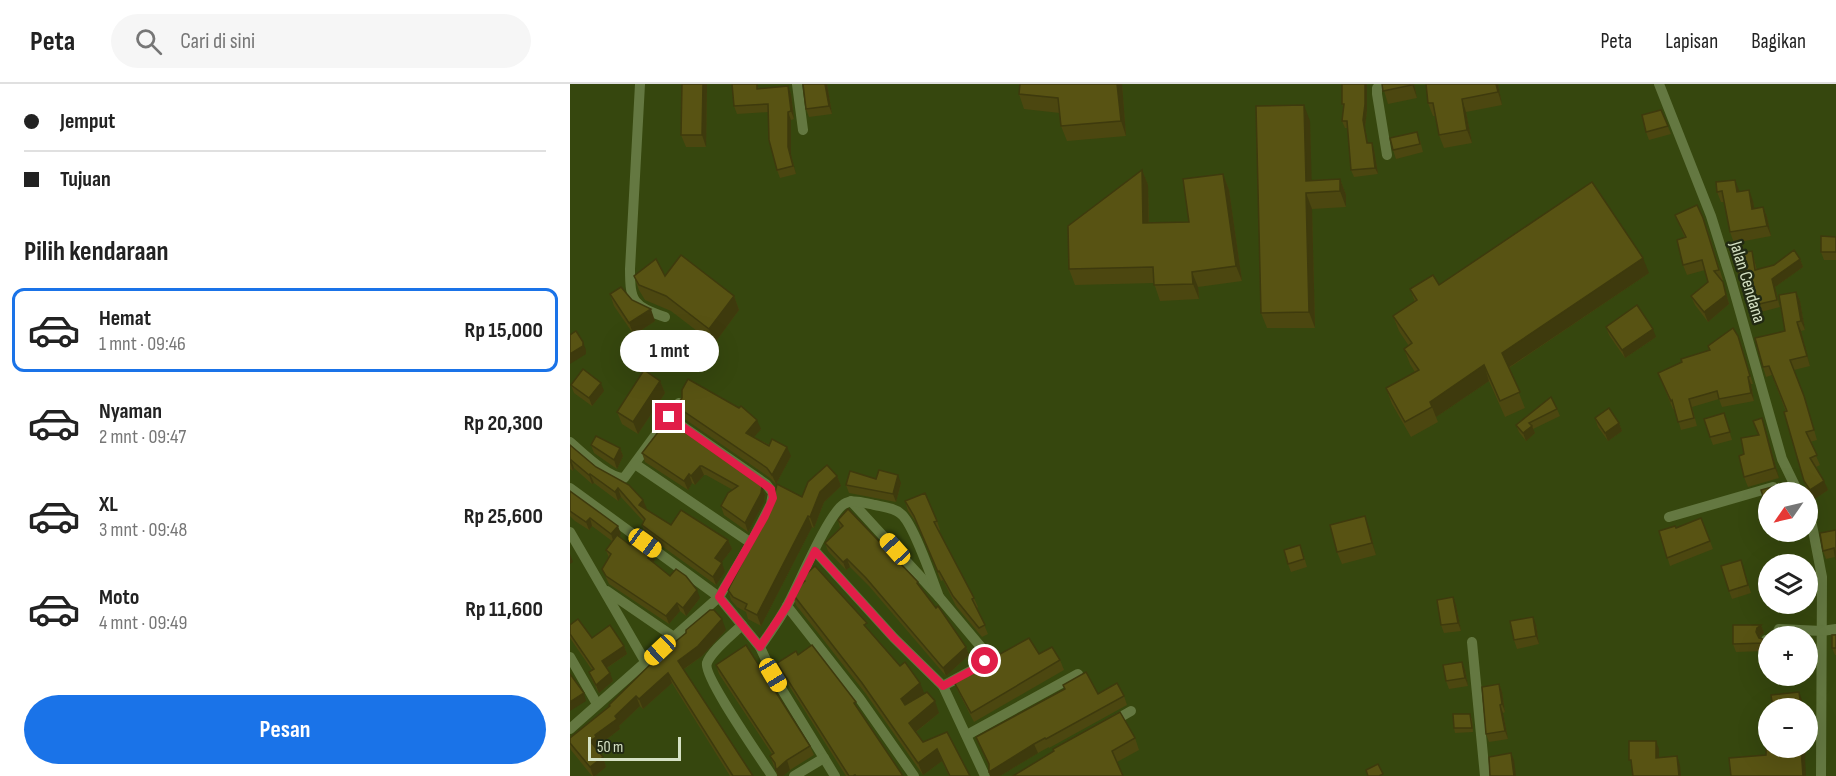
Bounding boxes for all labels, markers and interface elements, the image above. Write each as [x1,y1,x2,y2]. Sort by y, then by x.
search box [111,14,531,68]
text: Peta [30,25,75,58]
icon: search [132,25,165,58]
text: Cari di sini [180,28,255,55]
text: Peta [1601,29,1632,54]
text: Lapisan [1665,29,1718,54]
text: Bagikan [1751,29,1806,54]
text: Jemput [60,108,115,135]
text: Tujuan [60,166,111,193]
text: Pilih kendaraan [24,236,169,268]
street label: Jalan Cendana [1725,238,1770,325]
icon: car [27,303,81,357]
text: Hemat [99,305,151,332]
text: Rp 15,000 [465,317,543,344]
callout: 1 mnt [620,330,718,372]
text: 1 mnt · 09:46 [99,332,186,356]
text: 1 mnt [650,339,689,363]
icon: car [27,396,81,450]
text: Nyaman [99,398,162,425]
route end [655,403,682,430]
text: Rp 20,300 [464,410,543,437]
text: 2 mnt · 09:47 [99,425,186,449]
north arrow [1758,482,1818,542]
map controls [1758,482,1818,758]
icon: car [27,489,81,543]
text: XL [99,491,118,518]
text: Rp 25,600 [464,503,543,530]
text: 3 mnt · 09:48 [99,518,187,542]
car [625,525,665,561]
car [876,530,914,568]
button: layers [1758,554,1818,614]
icon: car [27,582,81,636]
text: Moto [99,584,139,611]
text: Rp 11,600 [465,596,543,623]
text: 4 mnt · 09:49 [99,611,187,635]
button: + [1758,626,1818,686]
car [641,631,679,669]
route start [971,647,998,674]
car [756,655,790,695]
button: Pesan [24,695,546,764]
button: − [1758,698,1818,758]
scale bar [588,734,681,762]
text: 50 m [597,738,623,757]

